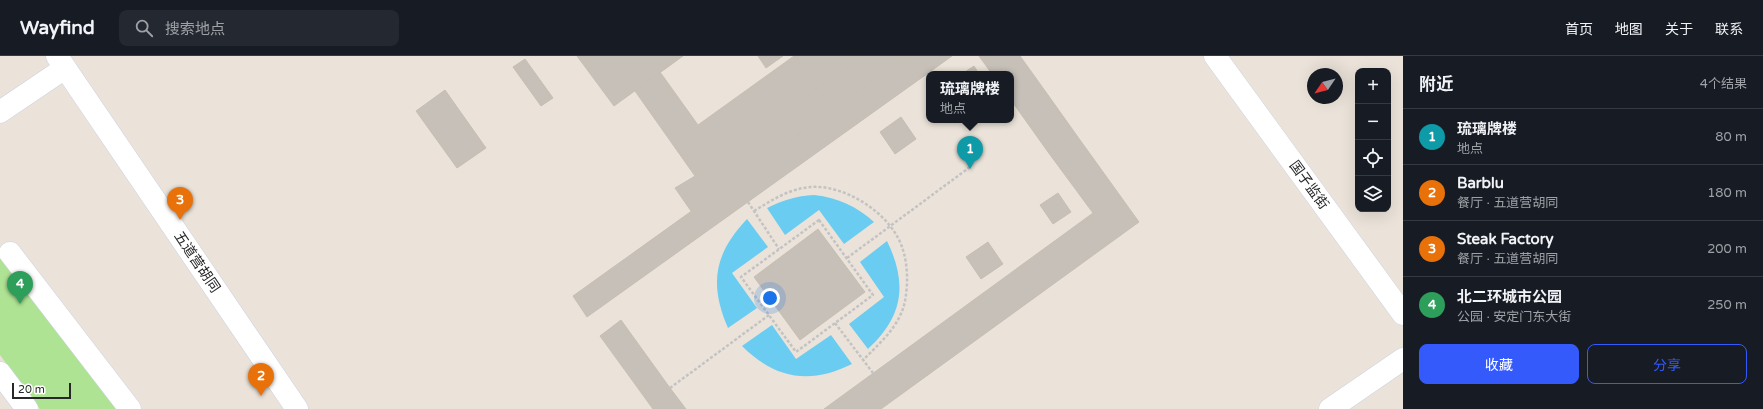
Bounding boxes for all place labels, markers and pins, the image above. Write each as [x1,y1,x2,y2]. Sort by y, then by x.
pin: 1 [957,136,983,169]
pin: 3 [167,187,193,220]
pin: 4 [7,271,33,304]
pin: 2 [248,363,274,396]

